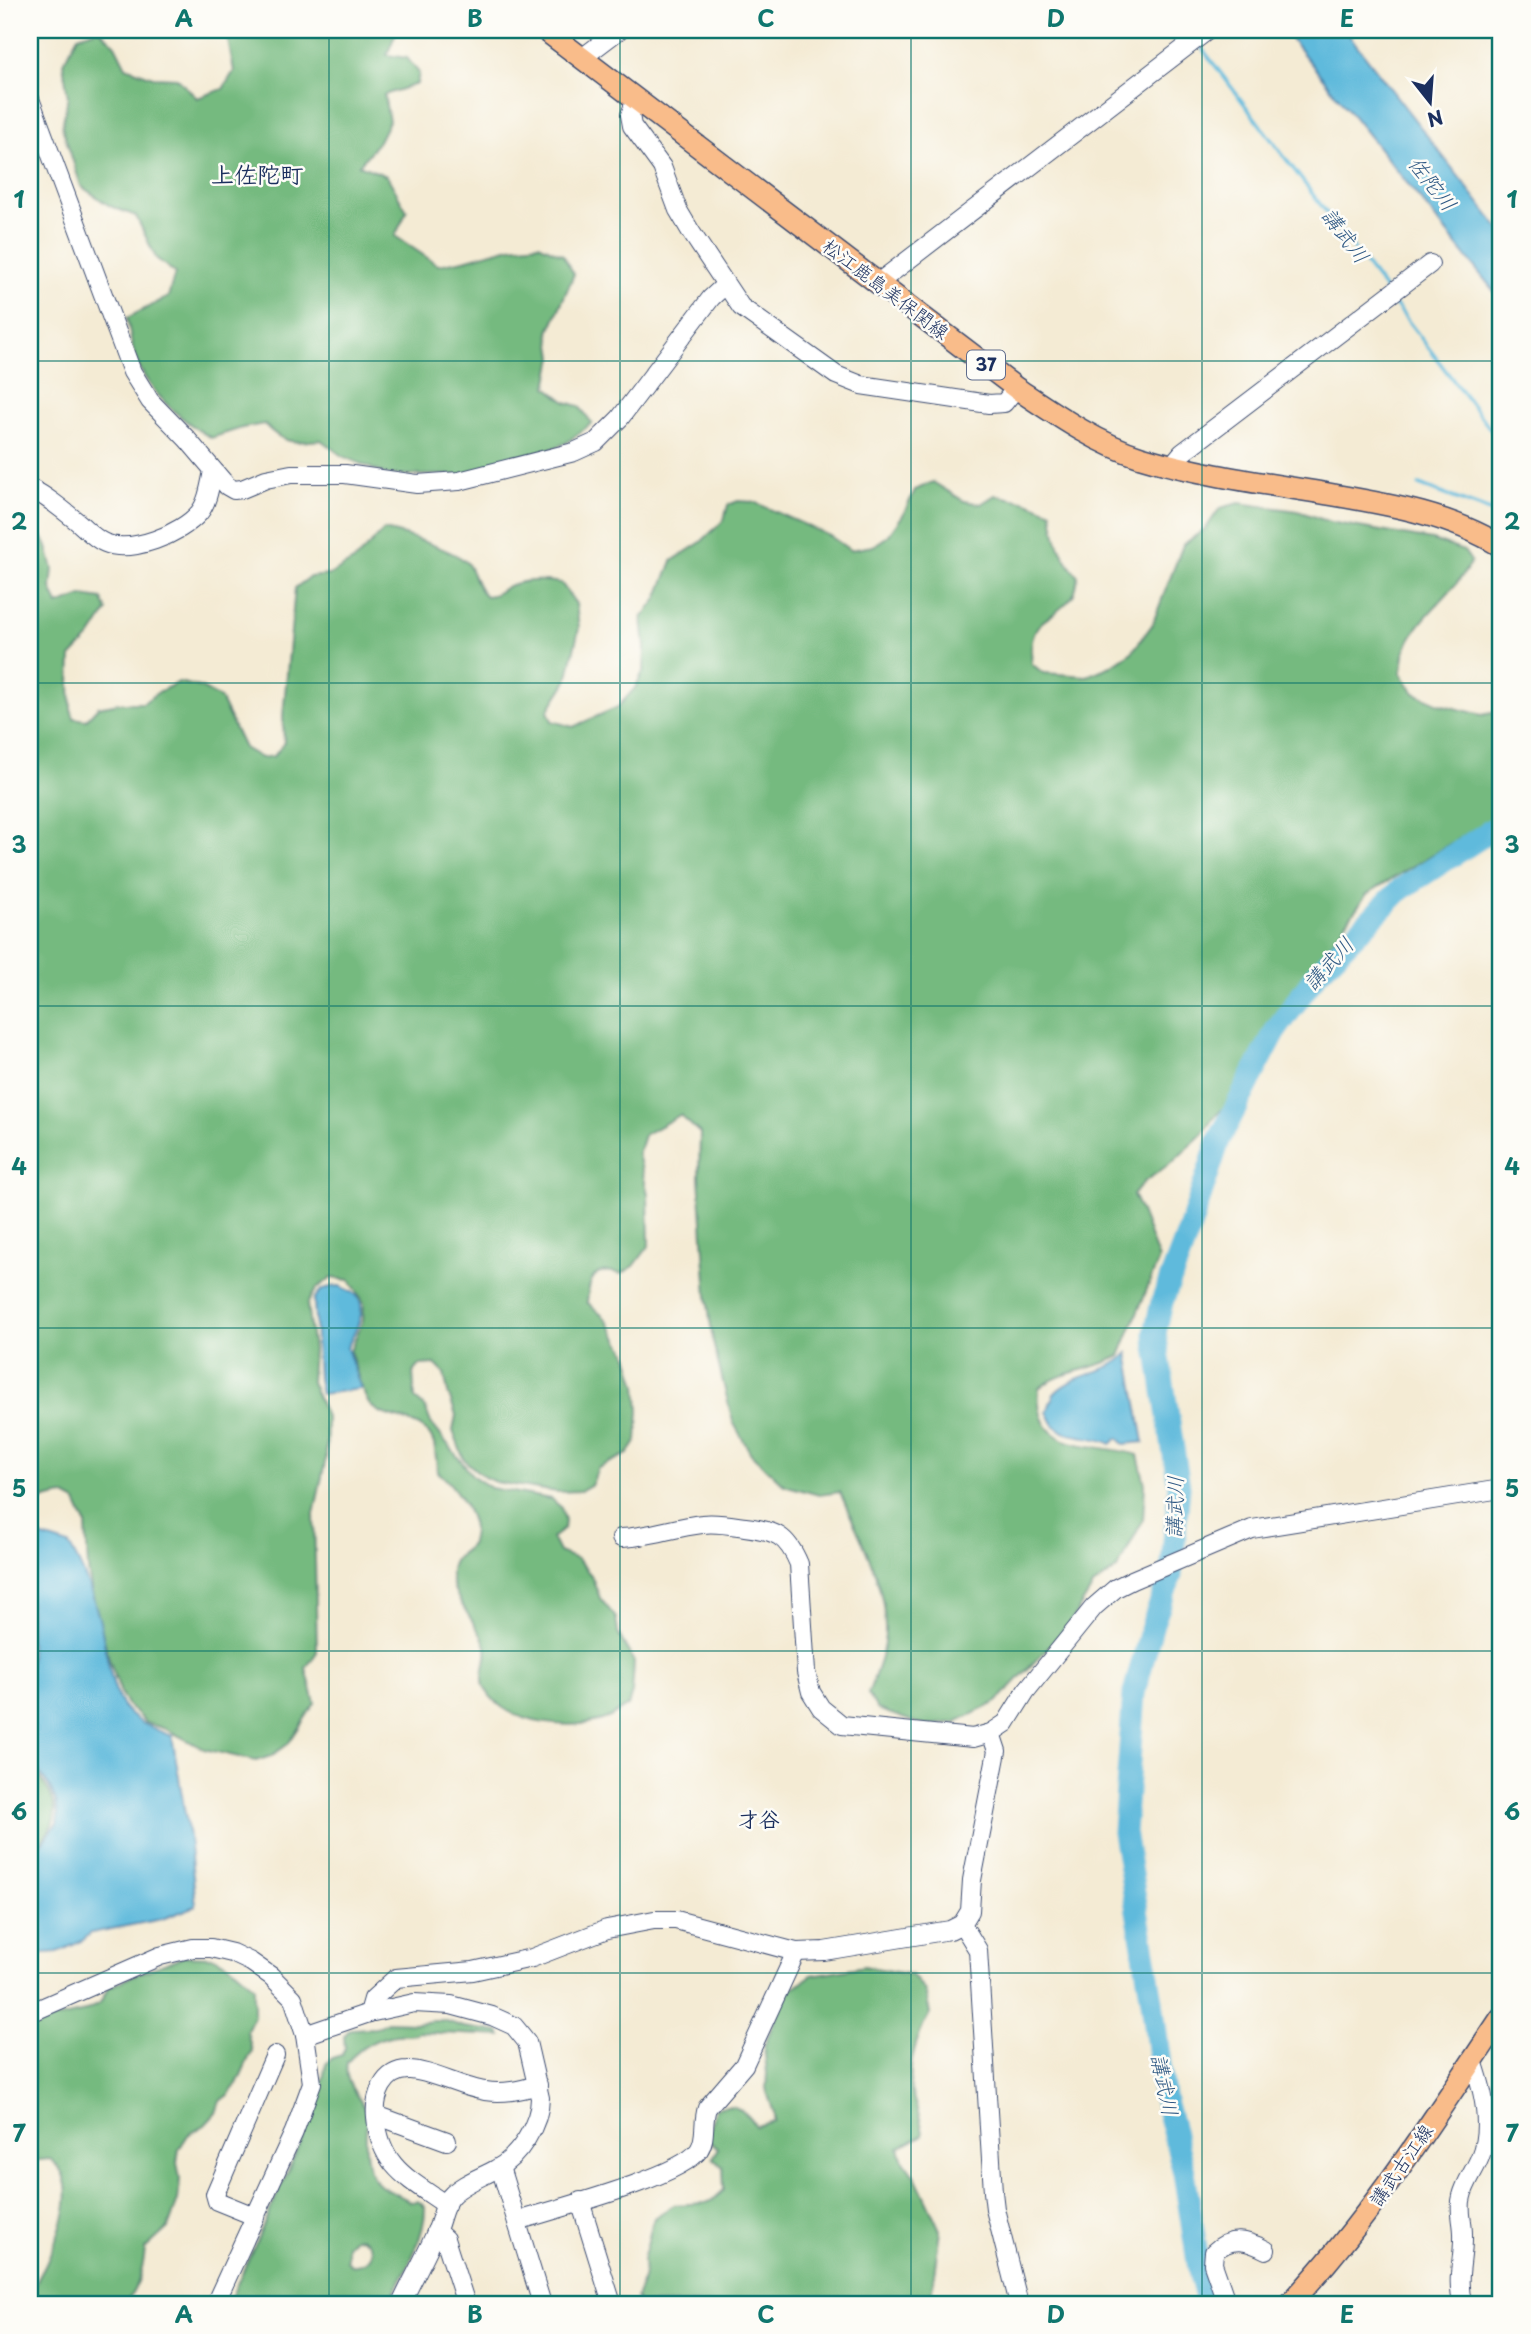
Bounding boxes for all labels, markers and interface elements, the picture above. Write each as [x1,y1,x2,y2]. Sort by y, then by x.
text: A [175,0,193,35]
text: B [467,0,483,35]
text: C [757,0,775,35]
text: D [1047,0,1065,35]
text: E [1340,0,1354,35]
north arrow [1394,66,1464,136]
text: N [1424,104,1447,135]
water label: 佐陀川 [1402,148,1466,217]
district label: 上佐陀町 [211,156,303,191]
text: 1 [14,181,25,216]
text: 1 [1507,181,1518,216]
water label: 講武川 [1315,200,1378,270]
street label: 松江鹿島美保関線 [817,231,956,345]
road number: 37 [967,351,1005,380]
text: 2 [11,503,27,538]
text: 2 [1504,503,1520,538]
text: 3 [11,826,27,861]
text: 3 [1504,826,1520,861]
water label: 講武川 [1295,929,1360,997]
text: 4 [11,1148,27,1183]
text: 4 [1504,1148,1520,1183]
text: 5 [12,1470,26,1505]
text: 5 [1505,1470,1519,1505]
water label: 講武川 [1156,1475,1190,1539]
text: 6 [11,1793,27,1828]
text: 6 [1504,1793,1520,1828]
district label: 才谷 [738,1802,780,1834]
water label: 講武川 [1144,2051,1188,2119]
text: 7 [12,2115,26,2150]
text: 7 [1505,2115,1519,2150]
street label: 講武古江線 [1361,2117,1439,2211]
text: A [175,2296,193,2331]
text: B [467,2296,483,2331]
text: C [757,2296,775,2331]
text: D [1047,2296,1065,2331]
text: E [1340,2296,1354,2331]

